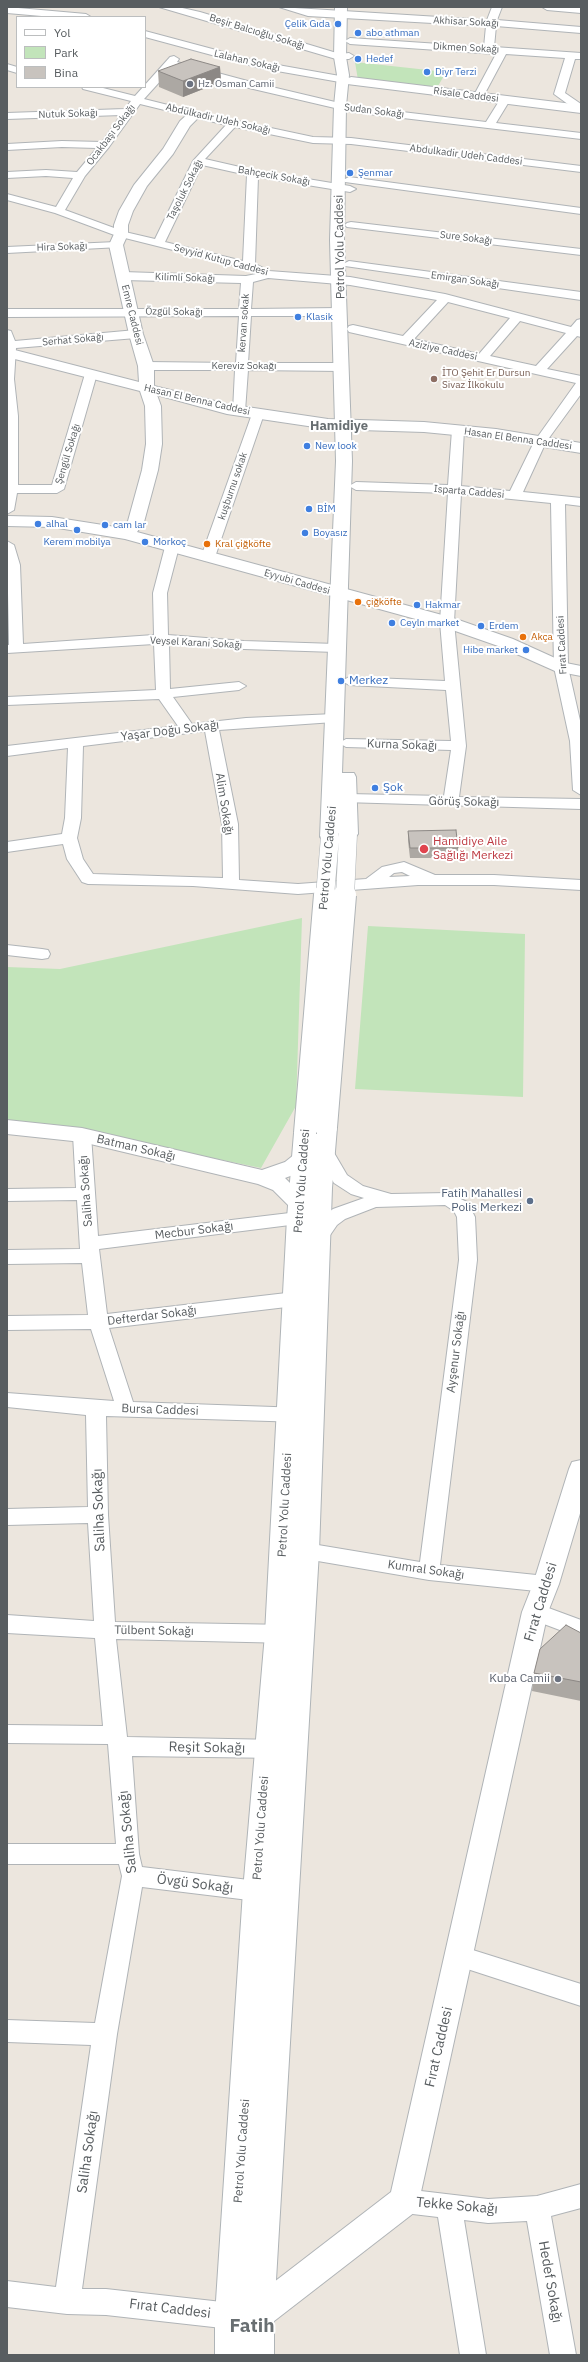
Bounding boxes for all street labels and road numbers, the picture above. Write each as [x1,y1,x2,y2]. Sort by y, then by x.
street label: Beşir Balcıoğlu Sokağı [208,12,306,52]
street label: Akhisar Sokağı [433,14,499,30]
street label: Dikmen Sokağı [432,40,500,56]
street label: Lalahan Sokağı [213,48,281,74]
street label: Risale Caddesi [433,85,499,105]
street label: Abdülkadir Udeh Sokağı [164,101,272,137]
street label: Sudan Sokağı [343,101,405,121]
street label: Ocakbaşı Sokağı [84,102,138,168]
street label: Nutuk Sokağı [38,107,98,121]
street label: Abdulkadir Udeh Caddesi [409,142,523,168]
street label: Taşoluk Sokağı [165,158,205,222]
street label: Bahçecik Sokağı [237,164,311,188]
street label: Petrol Yolu Caddesi [332,195,348,299]
street label: Sure Sokağı [439,229,493,247]
street label: Hira Sokağı [36,240,88,254]
street label: Seyyid Kutup Caddesi [173,242,269,278]
street label: Emirgan Sokağı [430,269,500,291]
street label: Kilimli Sokağı [155,271,215,285]
street label: Emre Caddesi [119,283,145,347]
street label: kervan sokak [236,293,252,353]
street label: Özgül Sokağı [145,305,203,319]
street label: Serhat Sokağı [42,331,104,349]
street label: Aziziye Caddesi [408,337,478,363]
street label: Kereviz Sokağı [212,360,276,372]
street label: Hasan El Benna Caddesi [143,382,251,418]
street label: Şengül Sokağı [53,422,83,486]
street label: Hasan El Benna Caddesi [463,425,573,453]
street label: kuşburnu sokak [216,451,250,521]
street label: Isparta Caddesi [433,483,505,501]
street label: Eyyubi Caddesi [263,567,331,597]
street label: Fırat Caddesi [554,615,570,675]
street label: Veysel Karani Sokağı [150,635,242,651]
street label: Yaşar Doğu Sokağı [120,718,220,744]
street label: Kurna Sokağı [367,737,437,753]
street label: Alim Sokağı [212,772,236,836]
street label: Görüş Sokağı [429,794,499,810]
street label: Petrol Yolu Caddesi [316,805,340,911]
street label: Petrol Yolu Caddesi [291,1128,313,1234]
street label: Batman Sokağı [95,1132,177,1164]
street label: Saliha Sokağı [76,1155,96,1227]
street label: Mecbur Sokağı [154,1219,234,1243]
street label: Defterdar Sokağı [106,1303,198,1329]
street label: Ayşenur Sokağı [444,1310,468,1394]
street label: Bursa Caddesi [121,1401,199,1419]
street label: Petrol Yolu Caddesi [275,1453,295,1557]
street label: Saliha Sokağı [89,1468,109,1552]
street label: Kumral Sokağı [387,1557,465,1583]
street label: Fırat Caddesi [521,1560,561,1644]
street label: Tülbent Sokağı [114,1623,194,1639]
street label: Reşit Sokağı [169,1739,245,1757]
street label: Petrol Yolu Caddesi [250,1775,272,1881]
street label: Saliha Sokağı [115,1790,141,1874]
street label: Övgü Sokağı [156,1871,234,1897]
street label: Fırat Caddesi [422,2005,456,2089]
street label: Petrol Yolu Caddesi [231,2098,253,2204]
street label: Saliha Sokağı [74,2110,102,2194]
street label: Tekke Sokağı [415,2194,499,2218]
street label: Hedef Sokağı [535,2240,565,2324]
street label: Fırat Caddesi [128,2296,212,2322]

